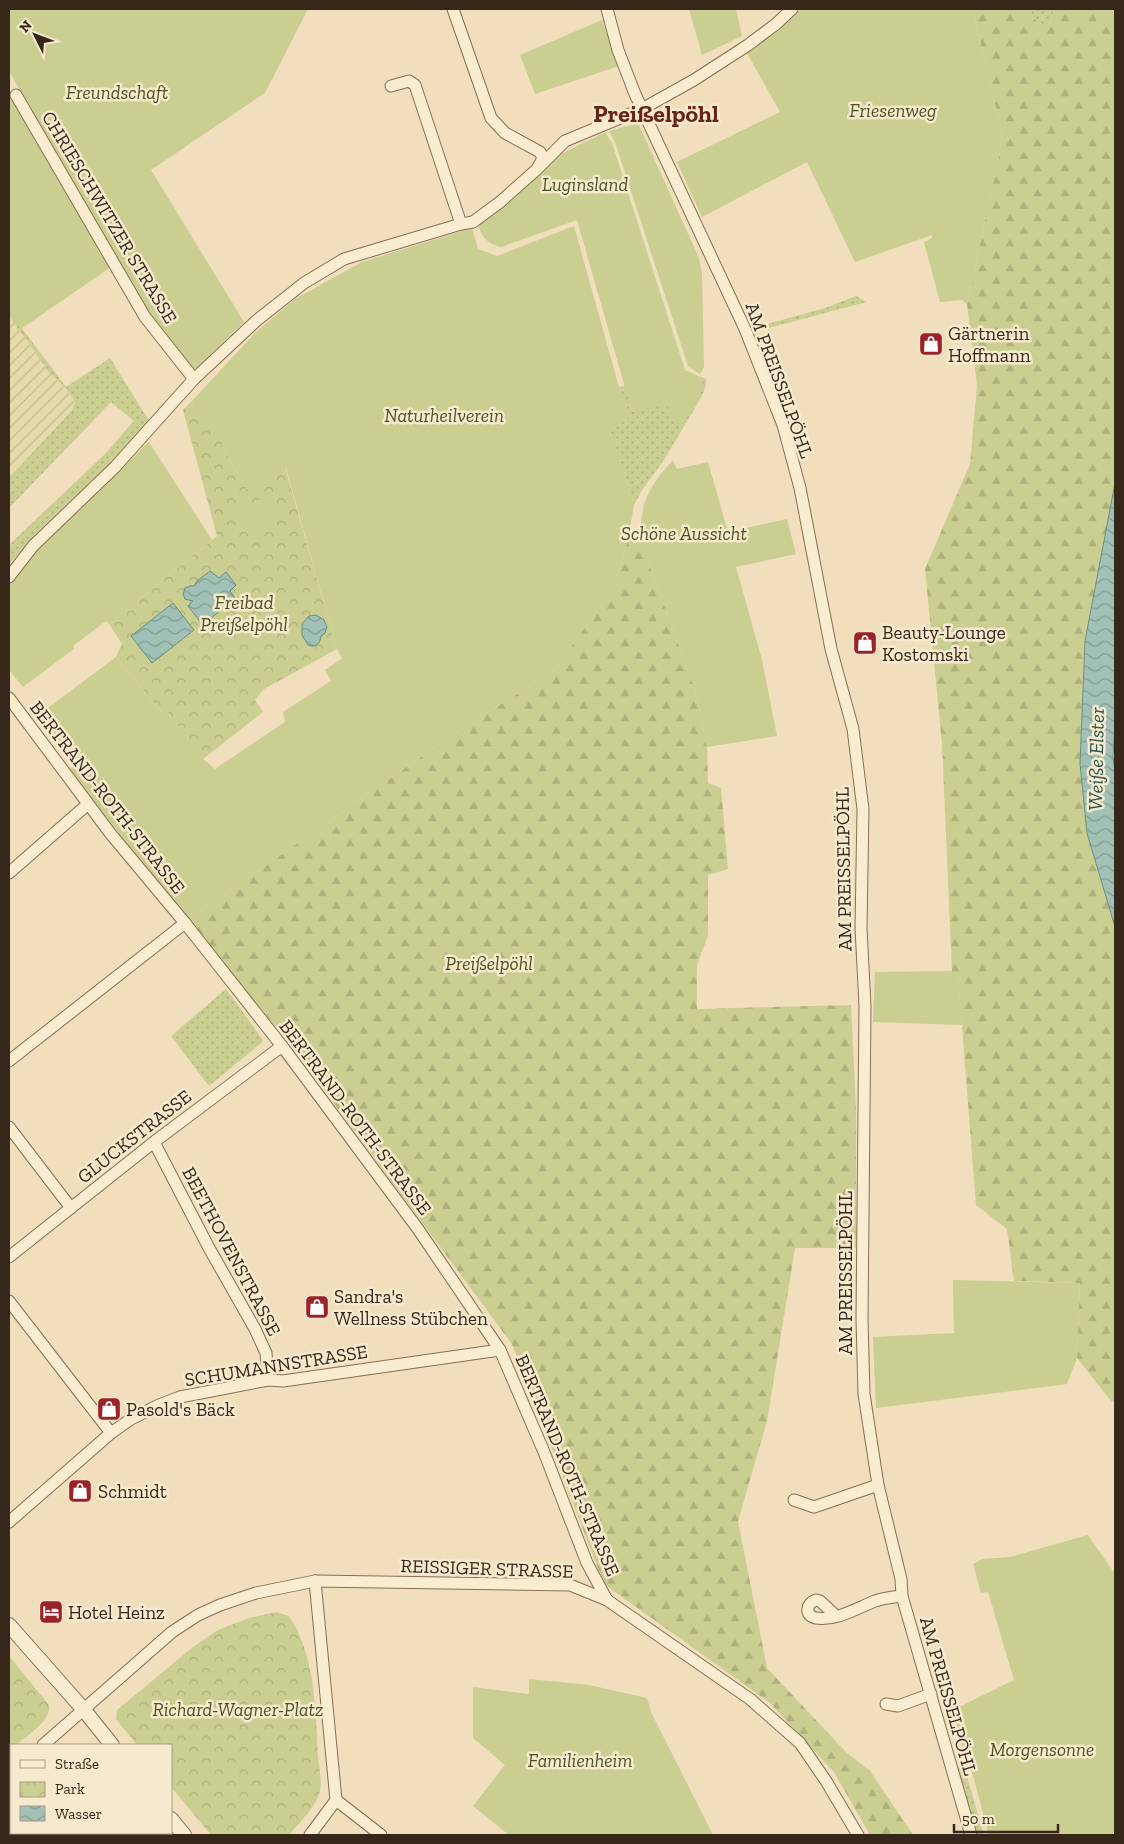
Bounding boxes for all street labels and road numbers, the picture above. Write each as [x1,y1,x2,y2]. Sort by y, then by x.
street label: CHRIESCHWITZER STRASSE [37,107,182,328]
street label: AM PREISSELPÖHL [741,299,819,462]
street label: BERTRAND-ROTH-STRASSE [25,696,190,898]
street label: AM PREISSELPÖHL [831,786,856,951]
street label: BERTRAND-ROTH-STRASSE [275,1015,437,1219]
street label: GLUCKSTRASSE [73,1085,196,1188]
street label: BEETHOVENSTRASSE [177,1163,286,1340]
street label: AM PREISSELPÖHL [834,1190,857,1355]
street label: SCHUMANNSTRASSE [183,1340,369,1391]
street label: BERTRAND-ROTH-STRASSE [510,1351,625,1580]
street label: REISSIGER STRASSE [400,1554,574,1583]
street label: AM PREISSELPÖHL [915,1614,982,1779]

